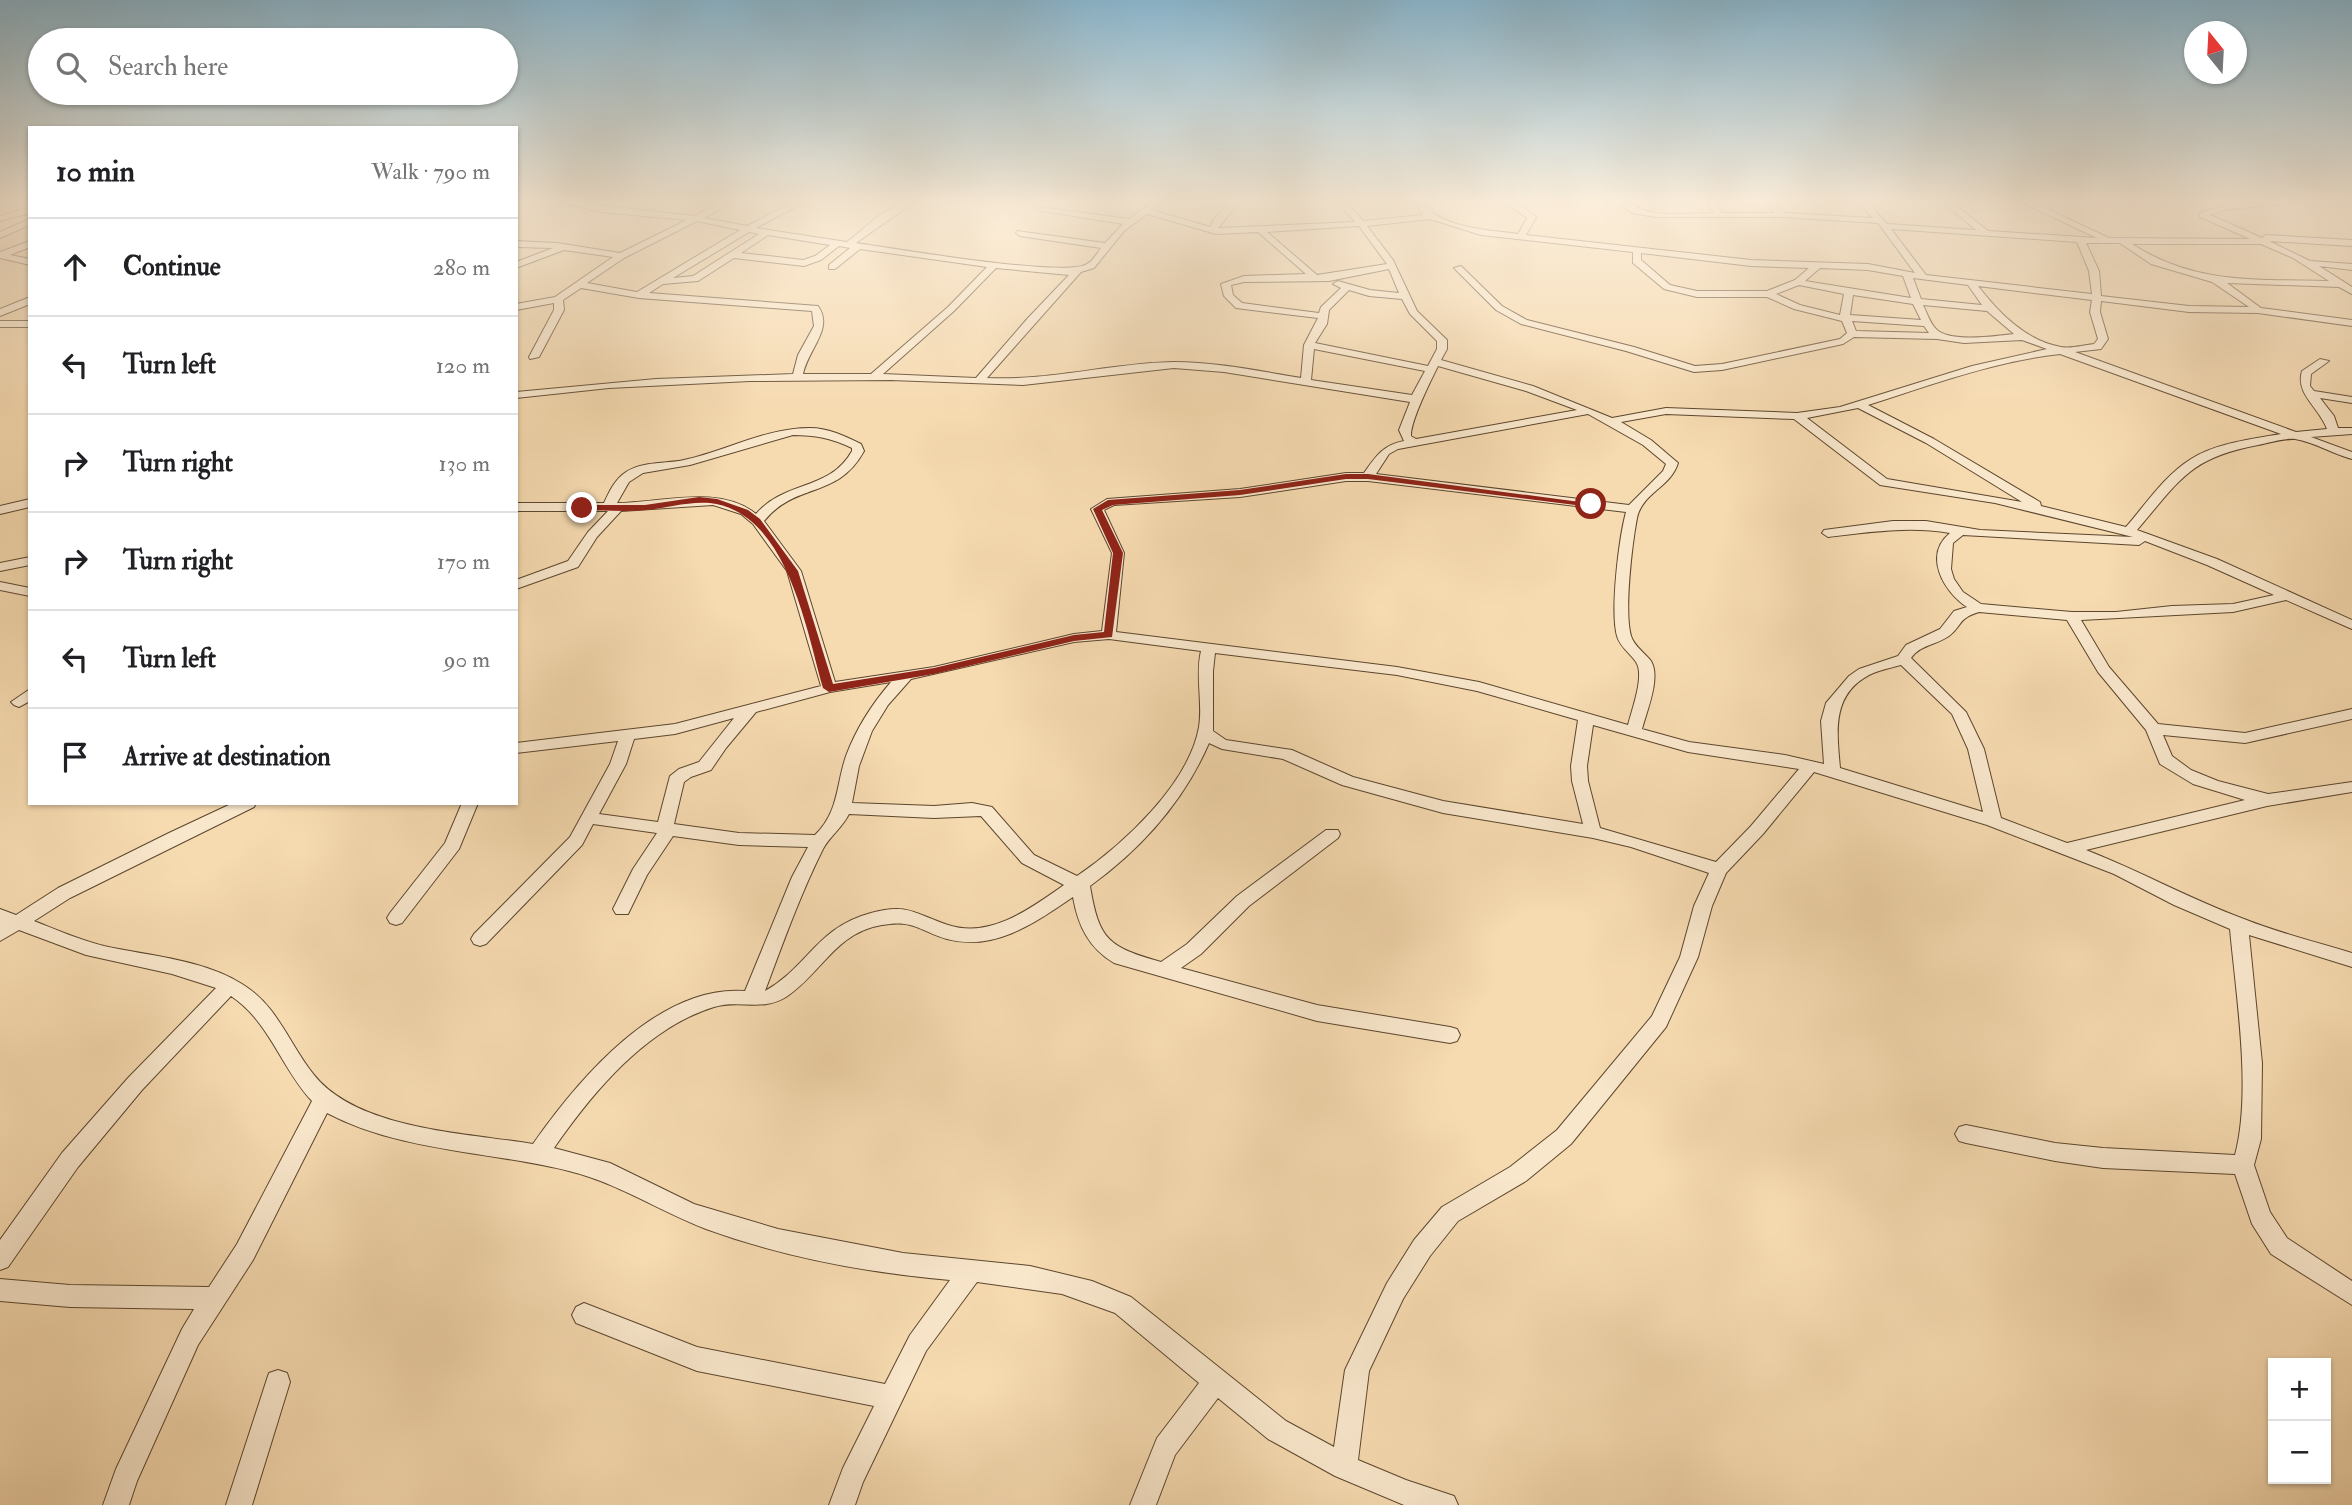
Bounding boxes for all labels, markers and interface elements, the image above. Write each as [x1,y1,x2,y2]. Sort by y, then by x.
north arrow [2184,21,2247,84]
search box [28,28,518,105]
icon: search [52,48,90,86]
text: Search here [108,51,228,83]
text: 10 min [56,153,135,190]
text: Walk · 790 m [371,157,490,186]
icon: ahead [56,248,94,286]
text: Continue [123,251,221,283]
text: 280 m [433,253,490,282]
icon: left [56,346,94,384]
text: Turn left [123,349,216,381]
text: 120 m [436,351,490,380]
icon: right [56,444,94,482]
text: Turn right [123,447,233,479]
text: 130 m [438,449,490,478]
route start [1575,488,1606,519]
route end [566,492,597,523]
icon: right [56,542,94,580]
text: Turn right [123,545,233,577]
text: 170 m [437,547,490,576]
icon: left [56,640,94,678]
text: Turn left [123,643,216,675]
text: 90 m [444,645,490,674]
icon: arrive [56,738,94,776]
text: Arrive at destination [123,741,331,773]
map controls [2268,1358,2331,1484]
button: + [2268,1358,2331,1421]
button: − [2268,1421,2331,1484]

